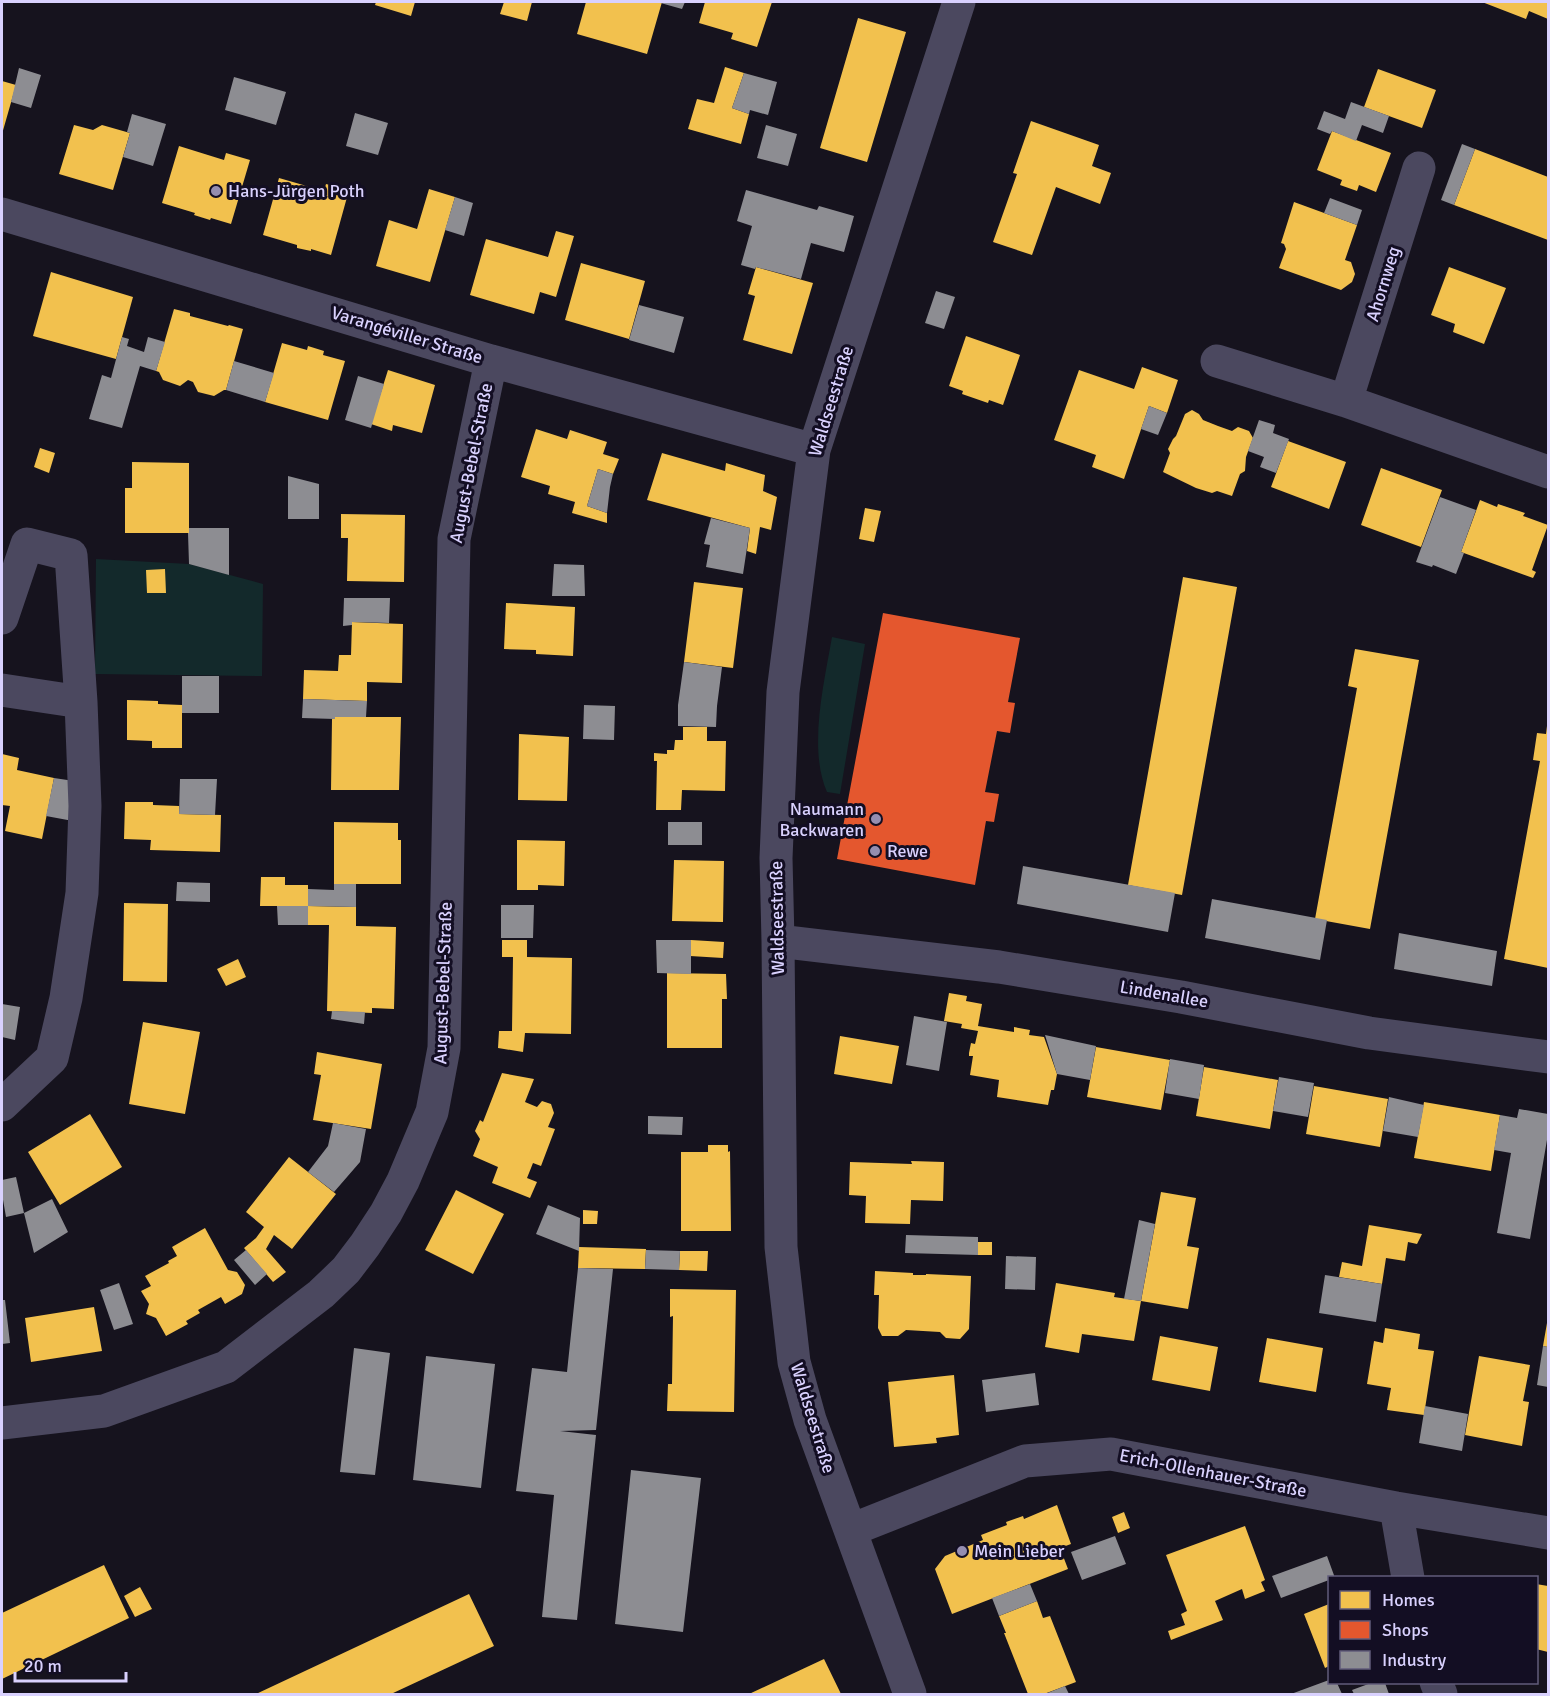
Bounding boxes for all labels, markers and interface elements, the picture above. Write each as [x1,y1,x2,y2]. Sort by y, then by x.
place label: Hans-Jürgen Poth [228,180,365,202]
marker: Hans-Jürgen Poth [209,184,223,198]
street label: Ahornweg [1361,244,1405,324]
street label: Varangéviller Straße [329,301,485,369]
street label: Waldseestraße [804,343,858,459]
street label: August-Bebel-Straße [445,381,497,545]
place label: Naumann Backwaren [779,798,864,841]
marker: Naumann Backwaren [869,812,883,826]
place label: Rewe [887,840,928,862]
marker: Rewe [868,844,882,858]
street label: Waldseestraße [765,861,789,975]
street label: August-Bebel-Straße [429,901,457,1065]
street label: Lindenallee [1118,975,1210,1013]
street label: Waldseestraße [786,1360,840,1476]
street label: Erich-Ollenhauer-Straße [1117,1444,1309,1502]
place label: Mein Lieber [974,1540,1065,1562]
marker: Mein Lieber [955,1544,969,1558]
legend [1328,1576,1538,1684]
text: Homes [1382,1589,1435,1611]
text: Shops [1382,1619,1429,1641]
scale bar [15,1645,126,1683]
text: Industry [1382,1649,1447,1671]
text: 20 m [24,1655,62,1677]

